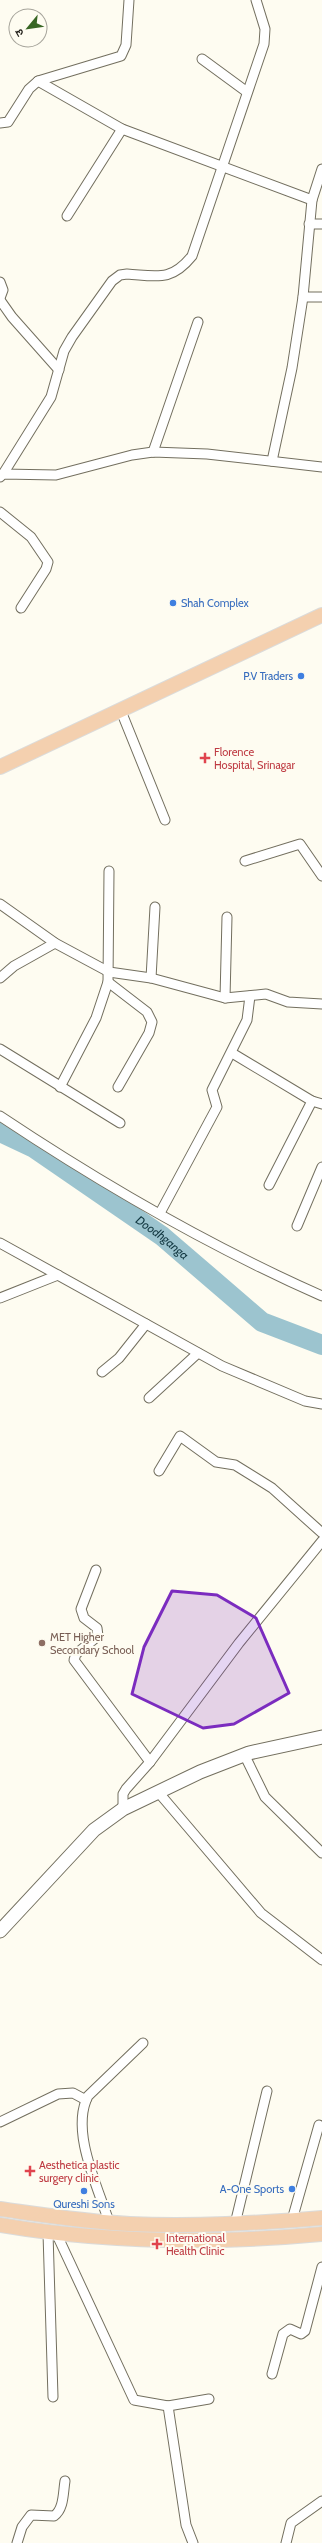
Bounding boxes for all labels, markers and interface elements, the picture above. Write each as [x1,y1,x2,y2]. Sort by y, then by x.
north arrow [8,8,48,48]
text: उ [11,26,27,39]
place label: Shah Complex [181,596,250,610]
marker: Shah Complex [168,598,178,608]
place label: P.V Traders [243,669,293,683]
marker: P.V Traders [296,671,306,681]
place label: Florence Hospital, Srinagar [214,745,295,772]
marker: Florence Hospital, Srinagar [199,752,211,764]
water label: Doodhganga [133,1212,192,1263]
place label: MET Higher Secondary School [50,1630,135,1657]
marker: MET Higher Secondary School [37,1638,47,1648]
place label: Aesthetica plastic surgery clinic [39,2158,120,2185]
marker: Aesthetica plastic surgery clinic [24,2165,36,2177]
place label: A-One Sports [220,2182,284,2196]
marker: A-One Sports [287,2184,297,2194]
marker: Qureshi Sons [79,2186,89,2196]
place label: Qureshi Sons [53,2197,115,2211]
place label: International Health Clinic [166,2231,225,2258]
marker: International Health Clinic [151,2238,163,2250]

